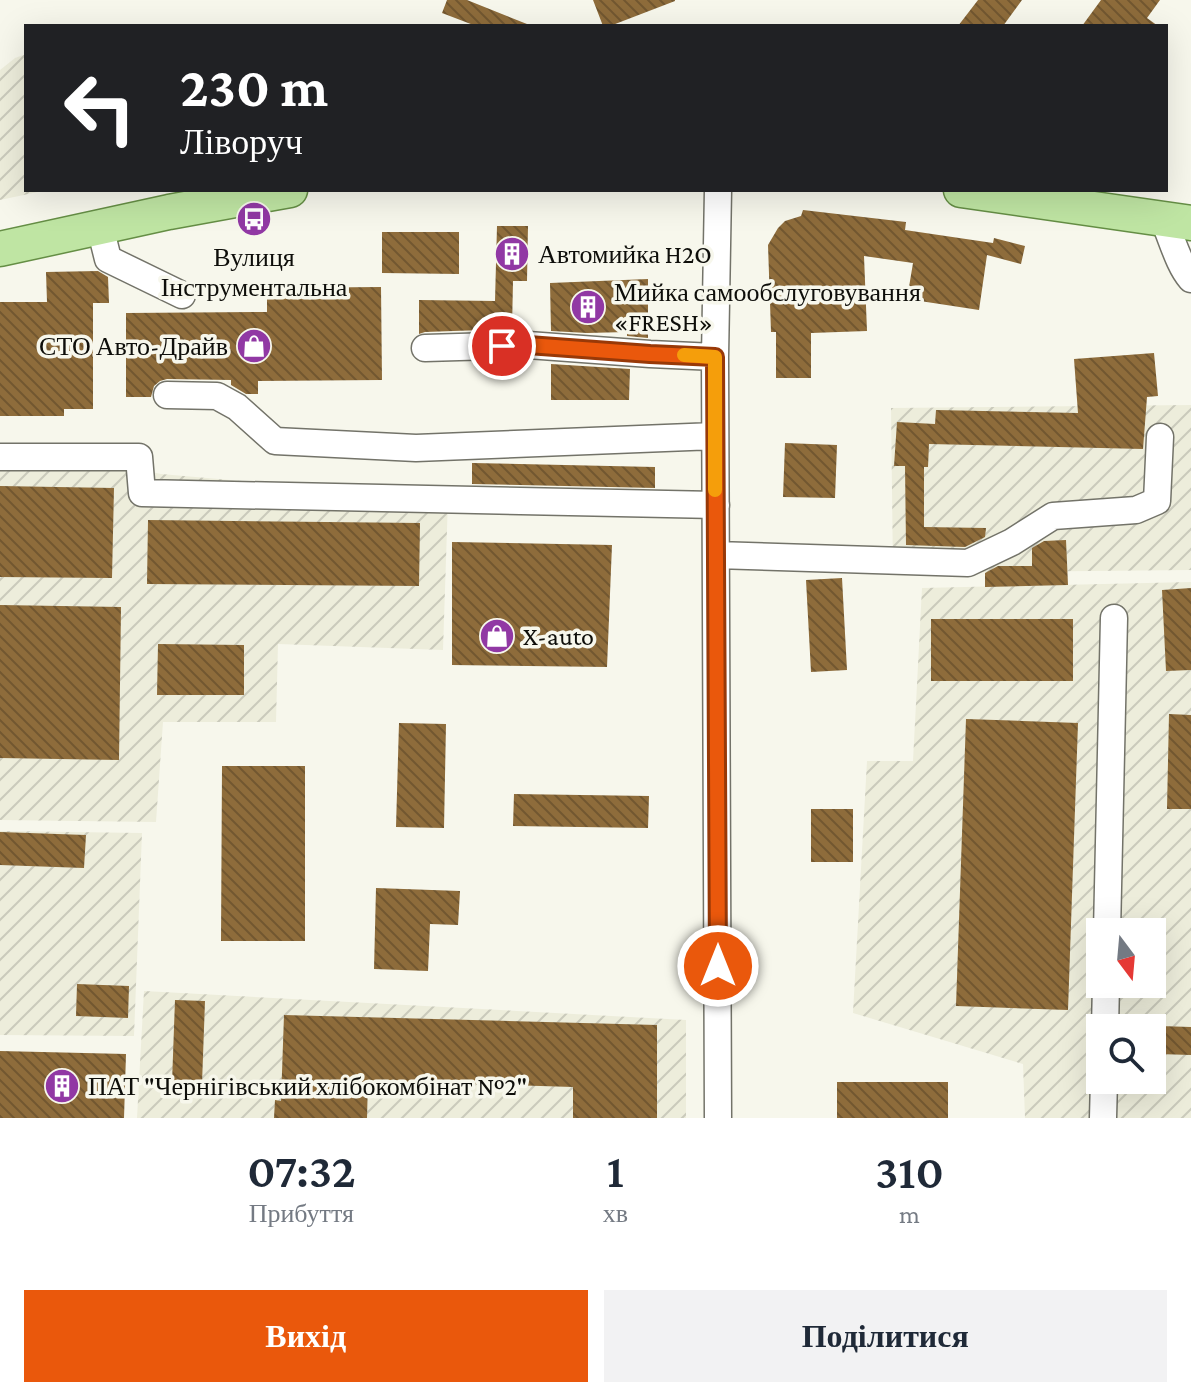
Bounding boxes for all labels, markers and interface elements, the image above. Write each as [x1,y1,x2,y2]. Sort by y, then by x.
icon: left [48,56,152,160]
text: 230 m [180,56,328,118]
text: Ліворуч [180,122,303,162]
bus stop icon: Вулиця Інструментальна [235,200,273,238]
building icon: Автомийка H2O [493,235,531,273]
place label: Автомийка H2O [538,240,712,269]
place label: Вулиця Інструментальна [161,243,348,302]
place label: Мийка самообслуговування «FRESH» [614,278,921,337]
building icon: Мийка самообслуговування «FRESH» [569,288,607,326]
pin [468,312,536,380]
icon: arrive [480,324,524,368]
shop icon: СТО Авто-Драйв [235,327,273,365]
place label: СТО Авто-Драйв [39,332,228,361]
shop icon: X-auto [478,617,516,655]
place label: X-auto [523,622,594,651]
north arrow [1086,918,1166,998]
map controls [1086,918,1166,1094]
position arrow [676,924,760,1008]
button: search [1086,1014,1166,1094]
building icon: ПАТ "Чернігівський хлібокомбінат №2" [43,1067,81,1105]
place label: ПАТ "Чернігівський хлібокомбінат №2" [88,1072,527,1101]
text: 07:32 [247,1144,355,1197]
text: 1 [607,1144,624,1197]
text: 310 [875,1145,944,1198]
text: Прибуття [249,1199,354,1228]
text: хв [603,1199,628,1228]
text: m [899,1200,920,1229]
button: Вихід [24,1290,588,1382]
button: Поділитися [604,1290,1167,1382]

